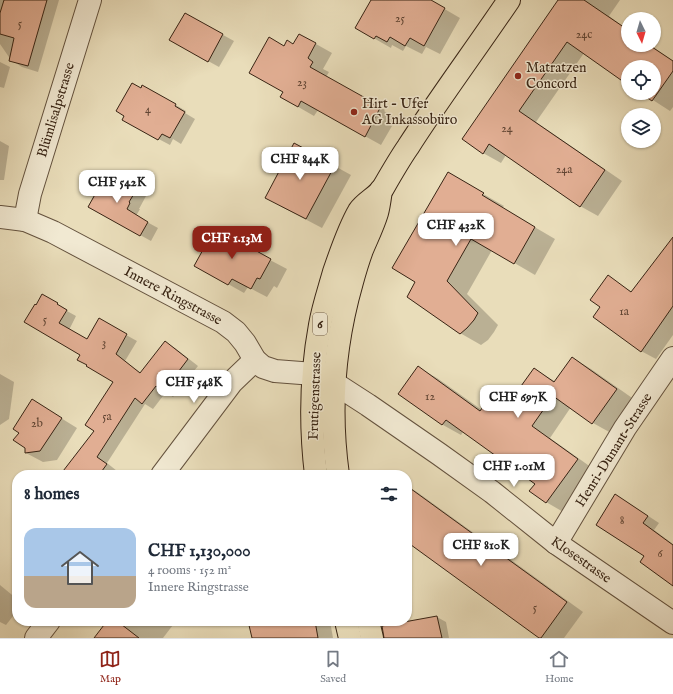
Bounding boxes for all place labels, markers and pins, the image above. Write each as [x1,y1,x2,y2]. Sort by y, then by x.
place label: Matratzen Concord [526,59,587,93]
marker: Matratzen Concord [513,71,523,81]
place label: Hirt - Ufer AG Inkassobüro [361,95,458,129]
marker: Hirt - Ufer AG Inkassobüro [349,107,359,117]
pin: CHF 844K [259,147,341,181]
pin: CHF 542K [76,170,158,204]
pin: CHF 432K [415,213,497,247]
pin: CHF 1.13M [186,226,278,260]
pin: CHF 548K [153,370,235,404]
pin: CHF 697K [477,385,559,419]
pin: CHF 1.01M [468,454,560,488]
pin: CHF 810K [440,533,522,567]

